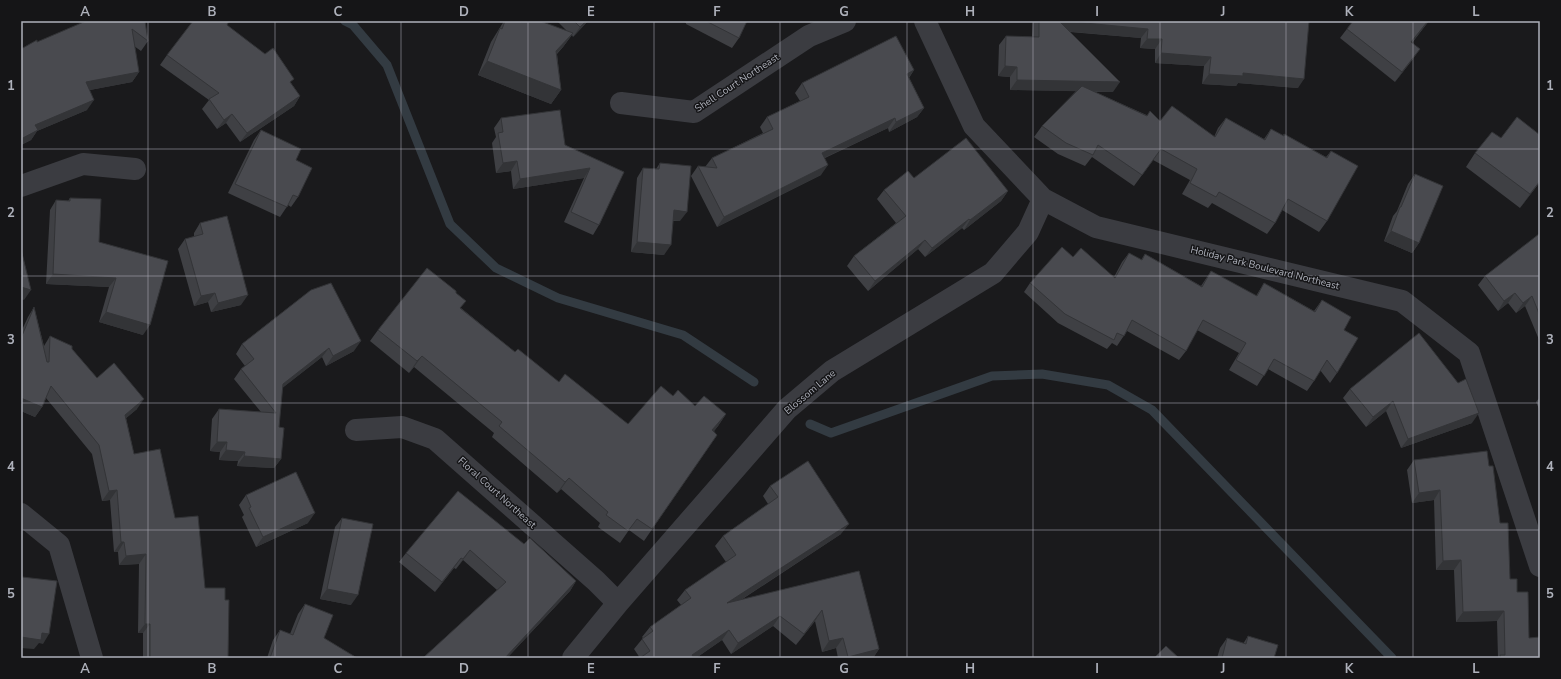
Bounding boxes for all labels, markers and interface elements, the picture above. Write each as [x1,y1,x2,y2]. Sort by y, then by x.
text: A [80,3,90,21]
text: B [208,3,217,21]
text: C [334,3,343,21]
text: D [459,3,469,21]
text: E [587,3,595,21]
text: F [713,3,721,21]
text: G [839,3,849,21]
text: H [965,3,975,21]
text: I [1095,3,1099,21]
text: J [1220,3,1225,21]
text: K [1345,3,1354,21]
text: L [1472,3,1480,21]
street label: Shell Court Northeast [692,50,782,116]
text: 1 [7,77,15,95]
text: 1 [1546,77,1554,95]
text: 2 [7,204,15,222]
text: 2 [1546,204,1554,222]
street label: Holiday Park Boulevard Northeast [1189,243,1341,293]
text: 3 [7,331,15,349]
text: 3 [1546,331,1554,349]
street label: Blossom Lane [781,366,839,418]
street label: Floral Court Northeast [455,454,539,532]
text: 4 [7,458,15,476]
text: 4 [1546,458,1554,476]
text: 5 [7,585,15,603]
text: 5 [1546,585,1554,603]
text: A [80,660,90,678]
text: B [208,660,217,678]
text: C [334,660,343,678]
text: D [459,660,469,678]
text: E [587,660,595,678]
text: F [713,660,721,678]
text: G [839,660,849,678]
text: H [965,660,975,678]
text: I [1095,660,1099,678]
text: J [1220,660,1225,678]
text: K [1345,660,1354,678]
text: L [1472,660,1480,678]

